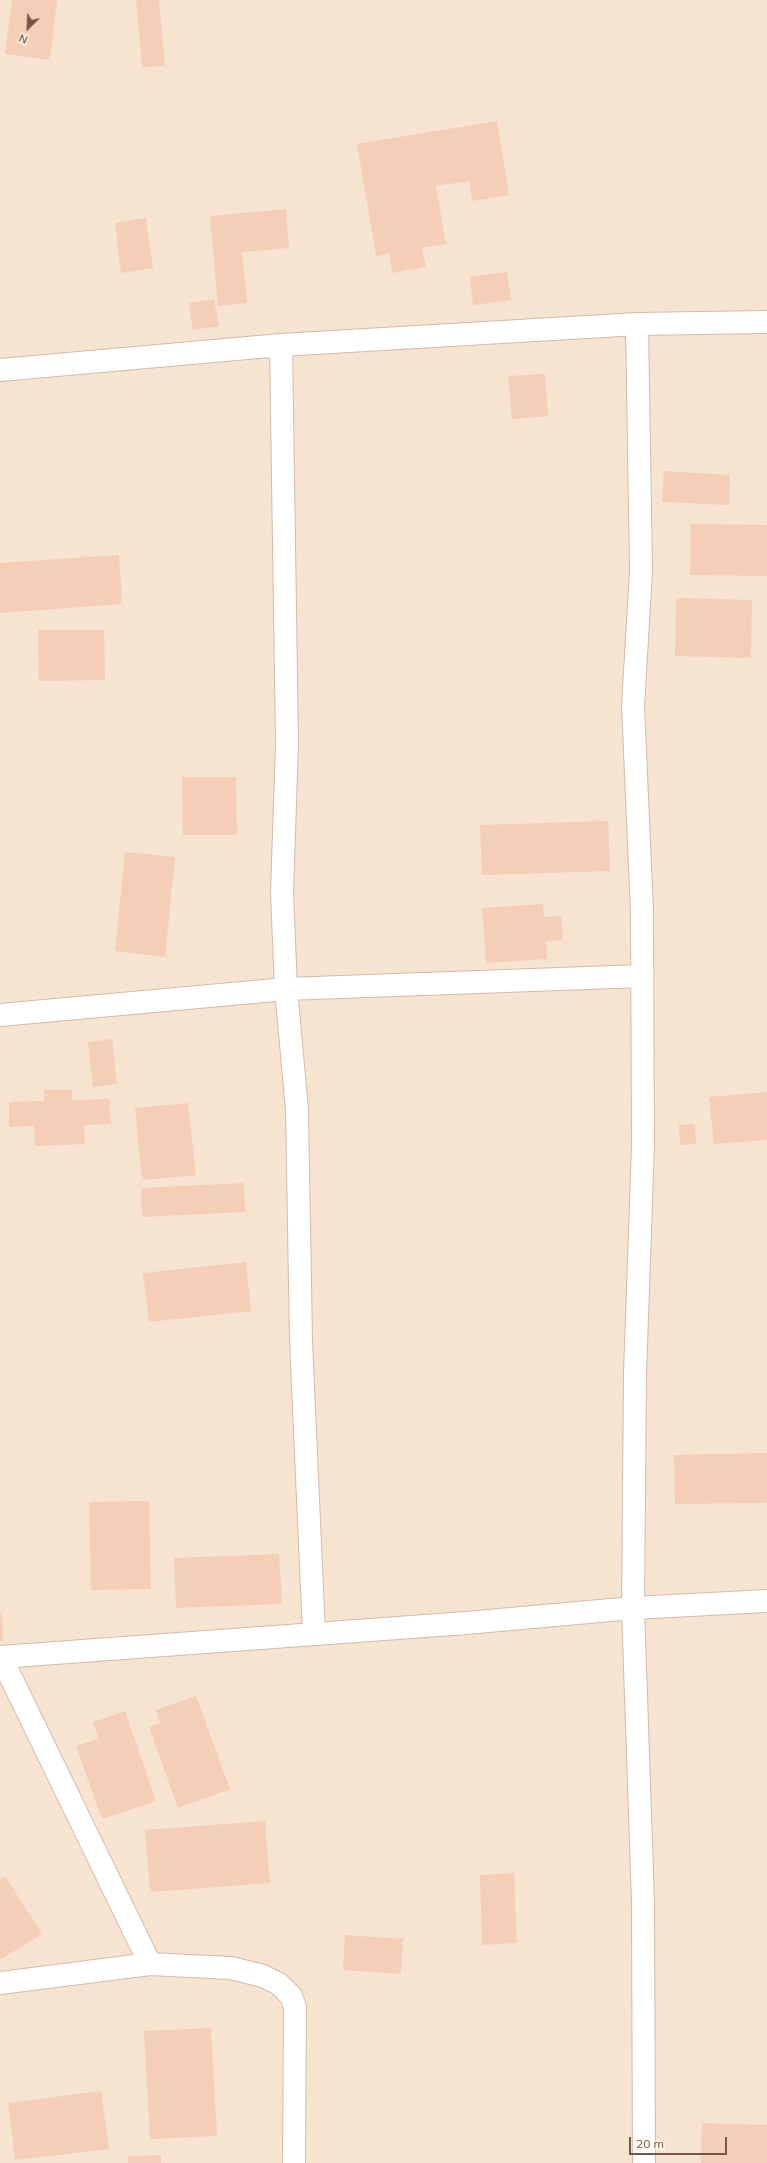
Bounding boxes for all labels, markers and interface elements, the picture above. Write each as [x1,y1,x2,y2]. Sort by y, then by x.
north arrow [8,8,48,48]
text: N [16,31,30,47]
scale bar [631,2129,729,2155]
text: 20 m [636,2136,664,2151]

